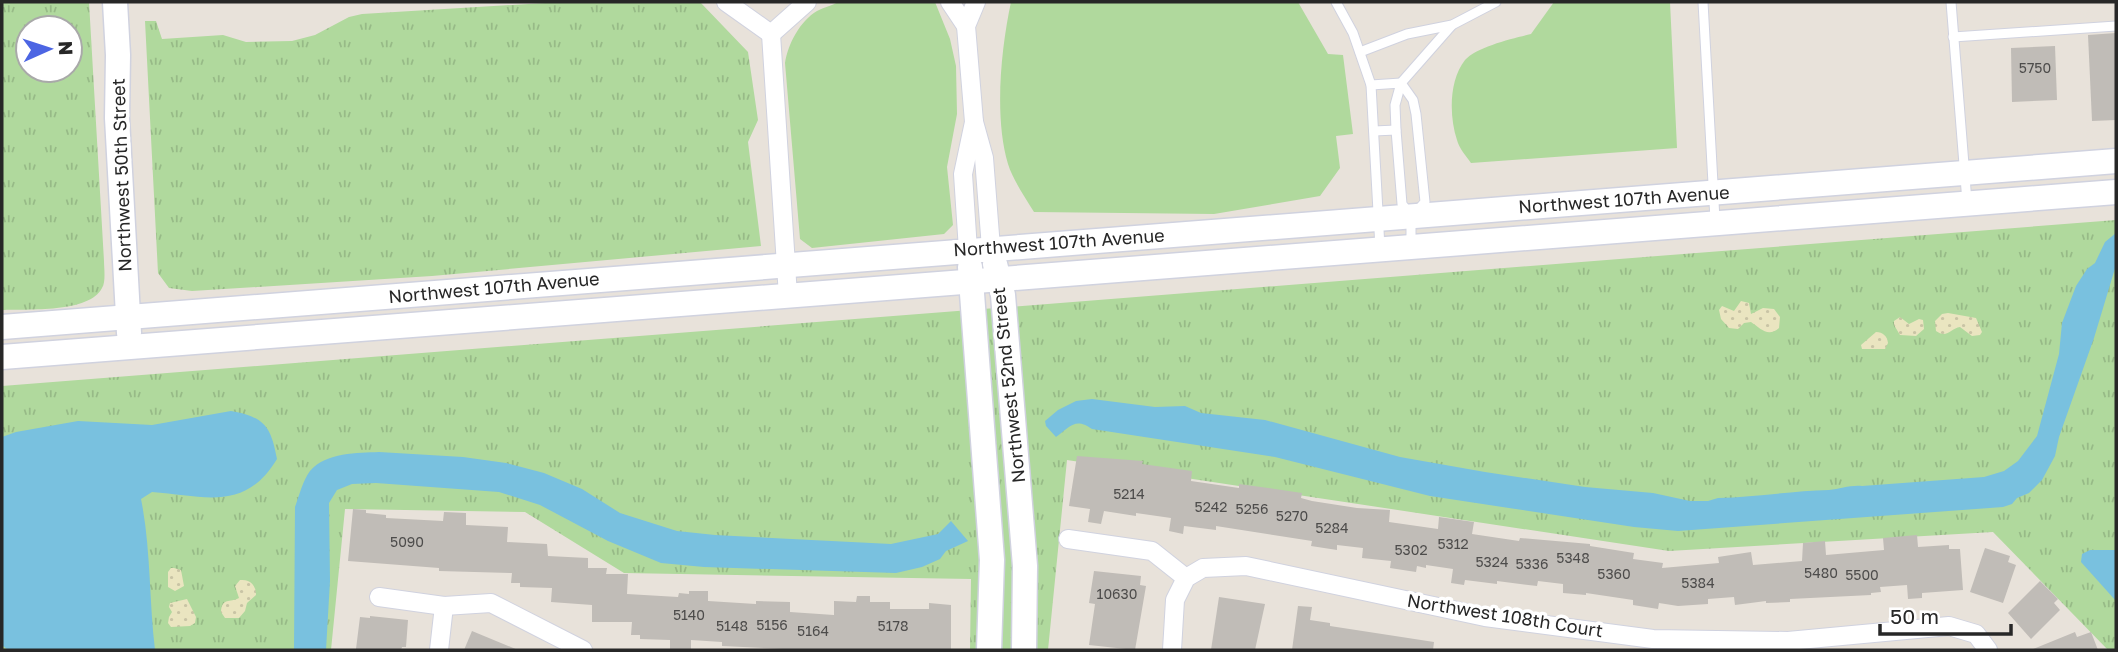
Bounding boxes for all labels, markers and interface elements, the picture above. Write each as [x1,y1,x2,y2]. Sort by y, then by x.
north arrow [14,14,84,84]
text: N [55,40,78,56]
house number: 5750 [2019,59,2051,76]
street label: Northwest 50th Street [107,78,135,272]
street label: Northwest 107th Avenue [1518,181,1730,217]
street label: Northwest 107th Avenue [953,224,1165,260]
street label: Northwest 107th Avenue [387,267,600,307]
street label: Northwest 52nd Street [987,286,1029,484]
house number: 5214 [1113,485,1145,502]
house number: 5242 [1195,498,1227,515]
house number: 5256 [1236,500,1268,517]
house number: 5270 [1276,507,1308,524]
house number: 5284 [1315,519,1349,536]
house number: 5090 [390,533,424,550]
house number: 5312 [1437,535,1469,552]
house number: 5302 [1394,541,1428,558]
house number: 5348 [1556,549,1590,566]
house number: 5324 [1476,553,1508,570]
house number: 5336 [1516,555,1548,572]
house number: 5480 [1804,564,1838,581]
house number: 5360 [1597,565,1631,582]
house number: 5500 [1845,566,1879,583]
house number: 5384 [1681,574,1715,591]
house number: 10630 [1097,585,1137,602]
street label: Northwest 108th Court [1406,589,1605,641]
scale bar [1880,592,2011,636]
text: 50 m [1890,603,1939,629]
house number: 5140 [673,606,705,623]
house number: 5156 [756,616,788,633]
house number: 5148 [716,617,748,634]
house number: 5178 [878,617,908,634]
house number: 5164 [797,622,829,639]

